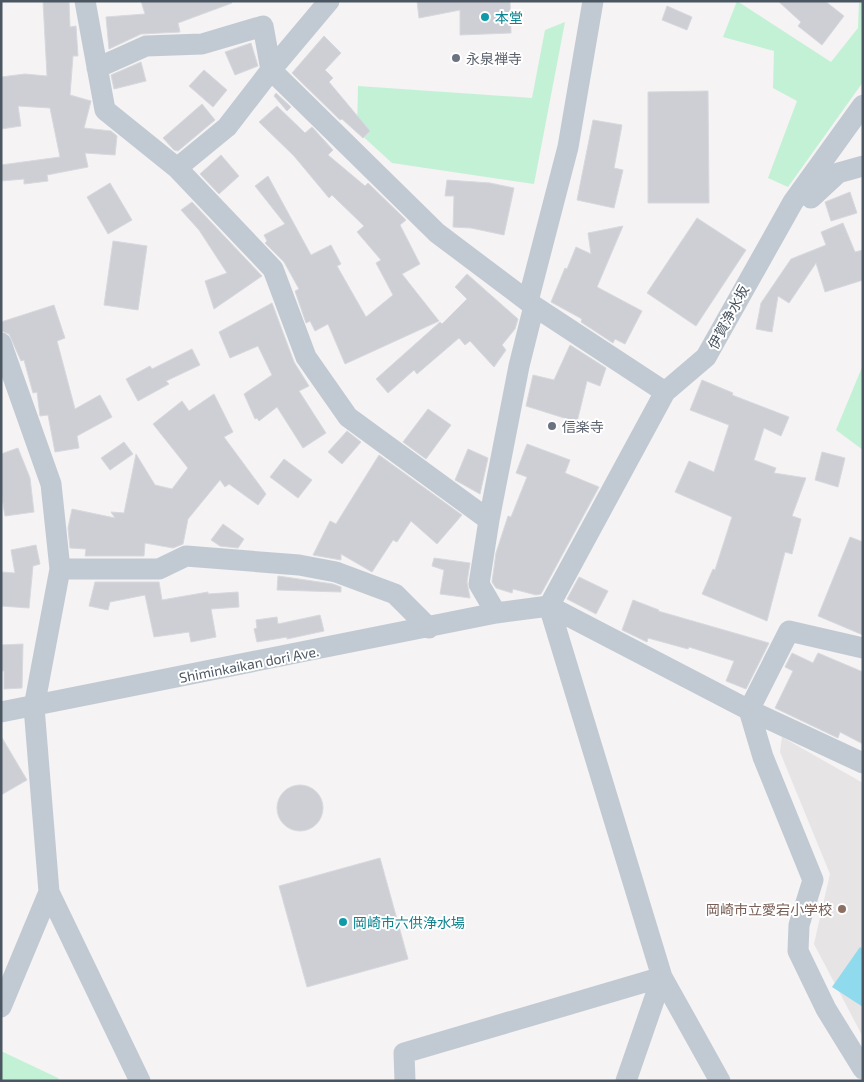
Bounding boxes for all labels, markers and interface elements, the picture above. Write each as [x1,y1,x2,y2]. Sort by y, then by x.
place label: 本堂 [495,9,523,26]
marker: 本堂 [479,11,491,23]
place label: 永泉禅寺 [466,50,522,67]
marker: 永泉禅寺 [450,52,462,64]
street label: 伊賀浄水坂 [704,282,752,352]
place label: 信楽寺 [562,418,604,435]
marker: 信楽寺 [546,420,558,432]
street label: Shiminkaikan dori Ave. [178,642,320,686]
place label: 岡崎市立愛宕小学校 [706,901,832,918]
marker: 岡崎市立愛宕小学校 [836,903,848,915]
place label: 岡崎市六供浄水場 [353,914,465,931]
marker: 岡崎市六供浄水場 [337,916,349,928]

